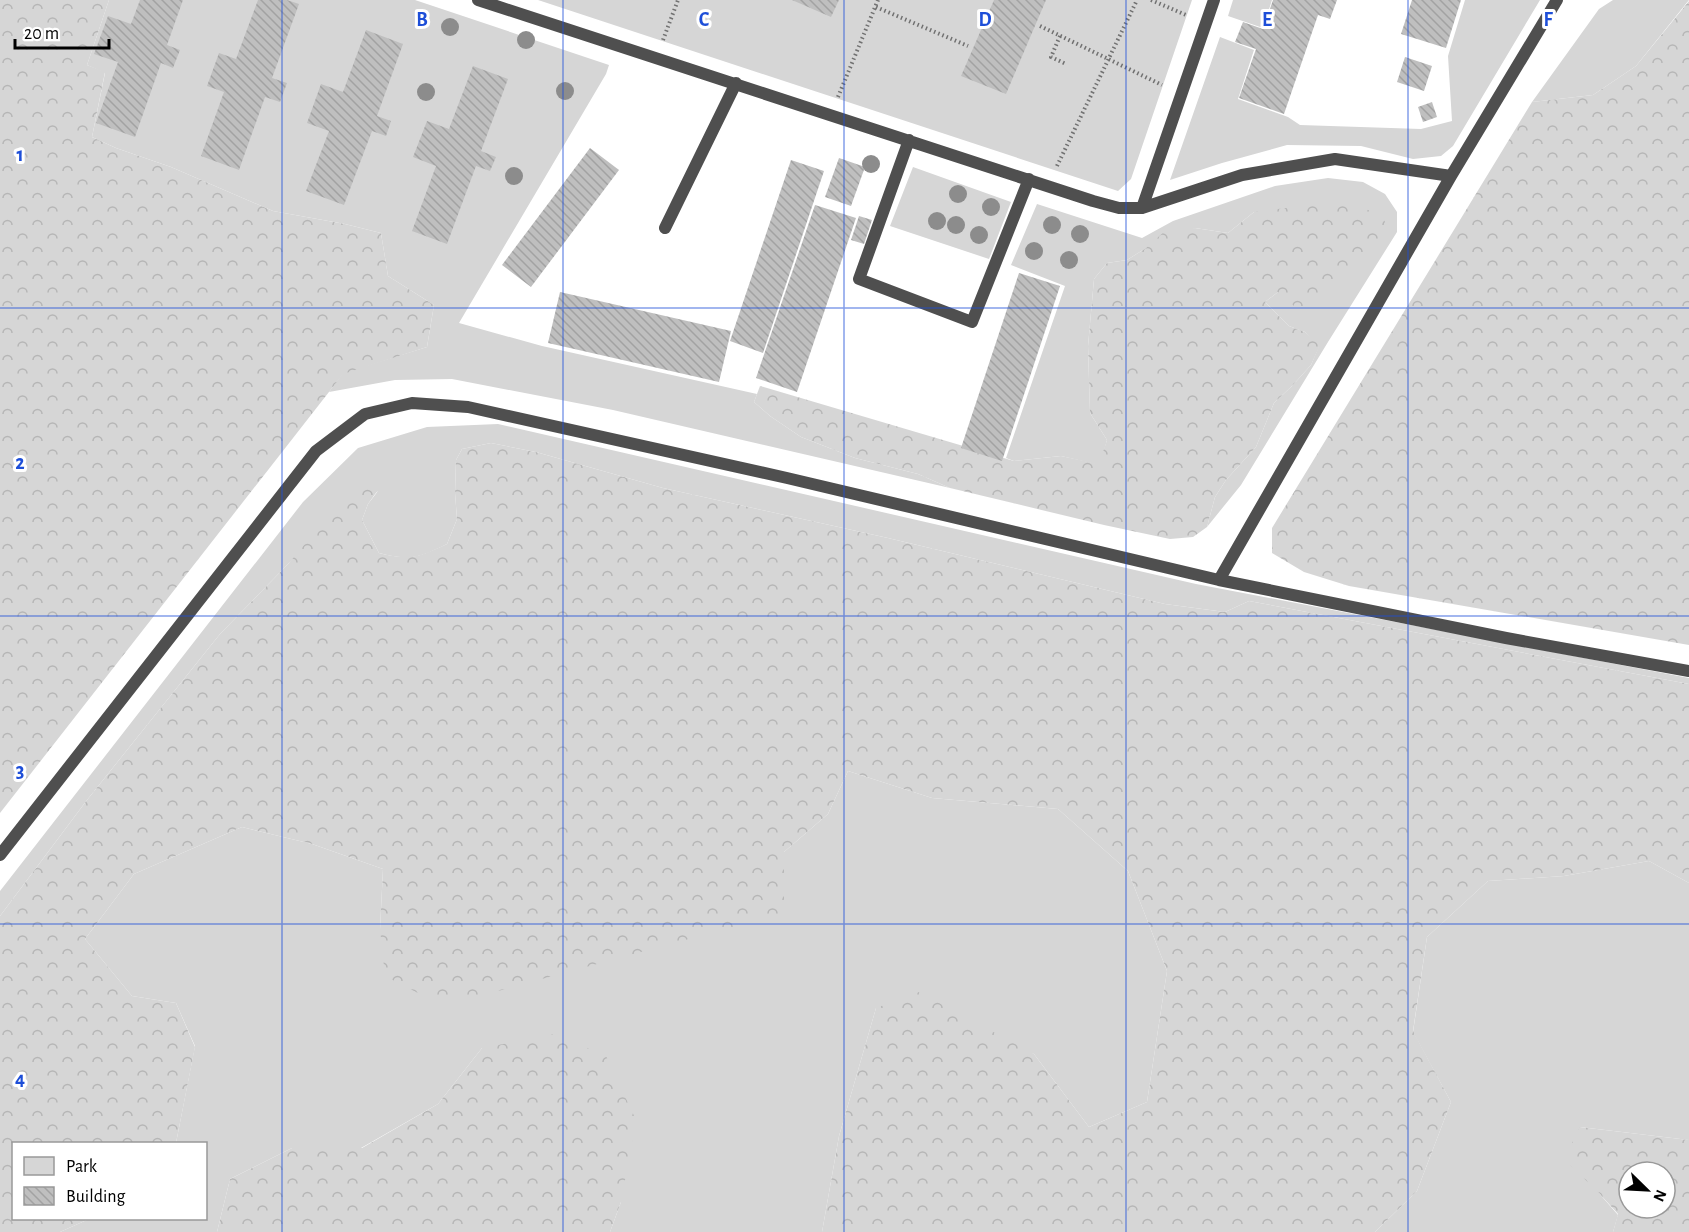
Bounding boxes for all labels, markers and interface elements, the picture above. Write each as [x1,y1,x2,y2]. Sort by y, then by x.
text: B [416,10,428,30]
text: C [699,10,710,30]
text: D [978,10,992,30]
text: E [1262,10,1272,30]
text: F [1543,10,1553,30]
scale bar [15,12,110,50]
text: 20 m [24,25,59,43]
text: 1 [16,145,24,165]
text: 2 [15,453,25,473]
text: 3 [16,761,24,781]
text: 4 [15,1069,25,1089]
legend [12,1142,207,1220]
text: Park [66,1158,98,1176]
north arrow [1617,1160,1677,1220]
text: N [1650,1187,1669,1204]
text: Building [66,1188,126,1206]

